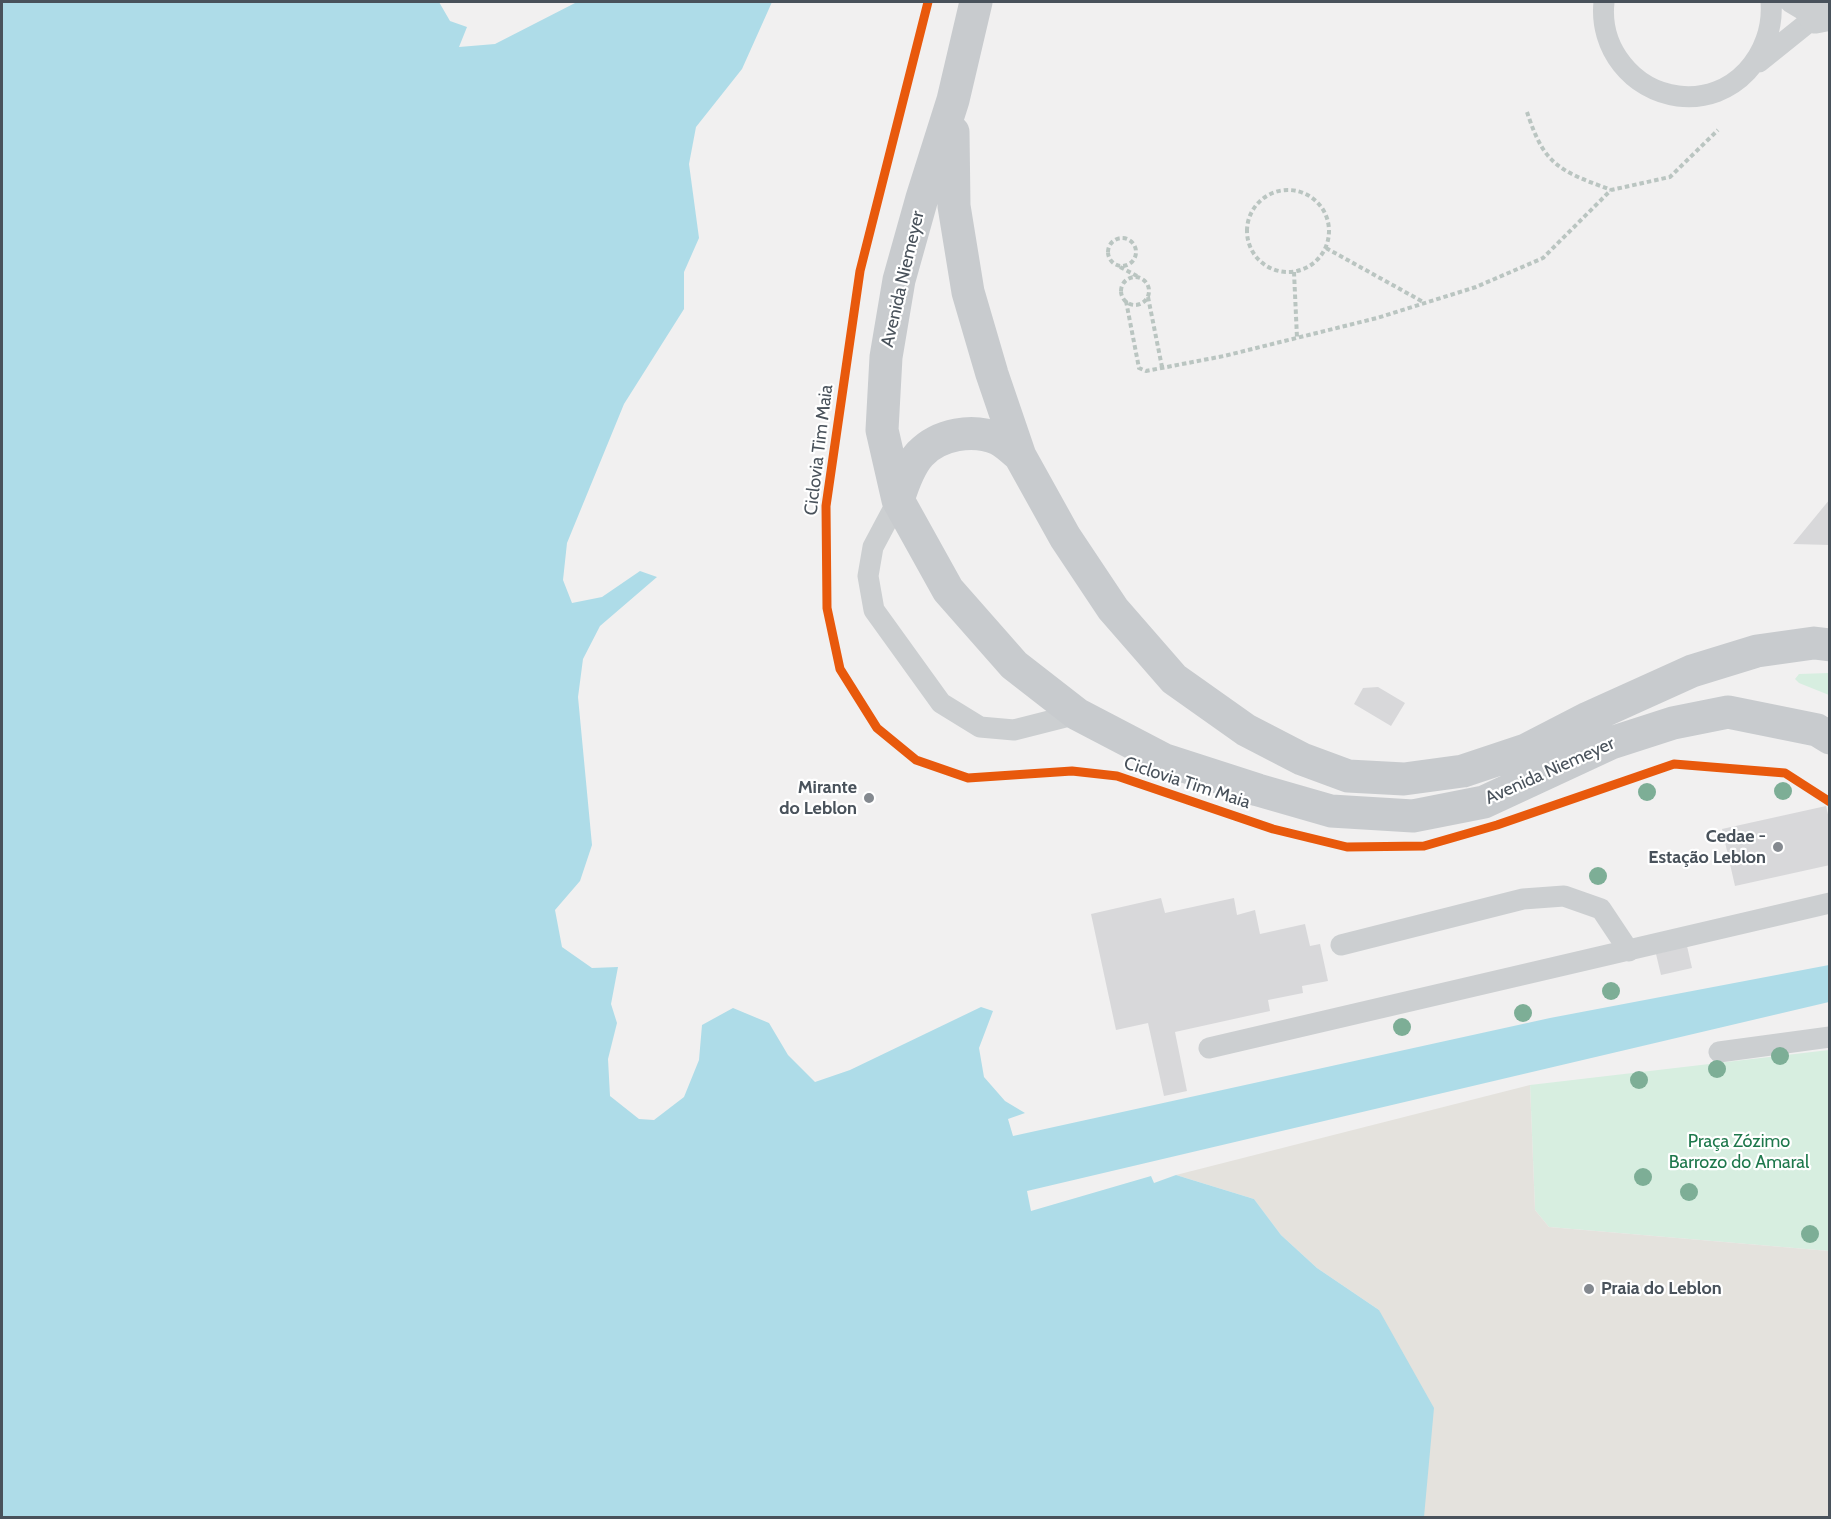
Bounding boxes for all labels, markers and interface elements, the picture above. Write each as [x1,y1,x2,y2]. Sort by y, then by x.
street label: Avenida Niemeyer [877,209,929,349]
street label: Ciclovia Tim Maia [800,383,838,517]
street label: Avenida Niemeyer [1482,733,1618,809]
street label: Ciclovia Tim Maia [1121,752,1253,814]
place label: Mirante do Leblon [779,777,857,820]
marker: Mirante do Leblon [862,791,876,805]
place label: Cedae - Estação Leblon [1648,826,1766,868]
marker: Cedae - Estação Leblon [1771,840,1785,854]
park label: Praça Zózimo Barrozo do Amaral [1669,1131,1809,1174]
place label: Praia do Leblon [1601,1278,1722,1300]
marker: Praia do Leblon [1582,1282,1596,1296]

